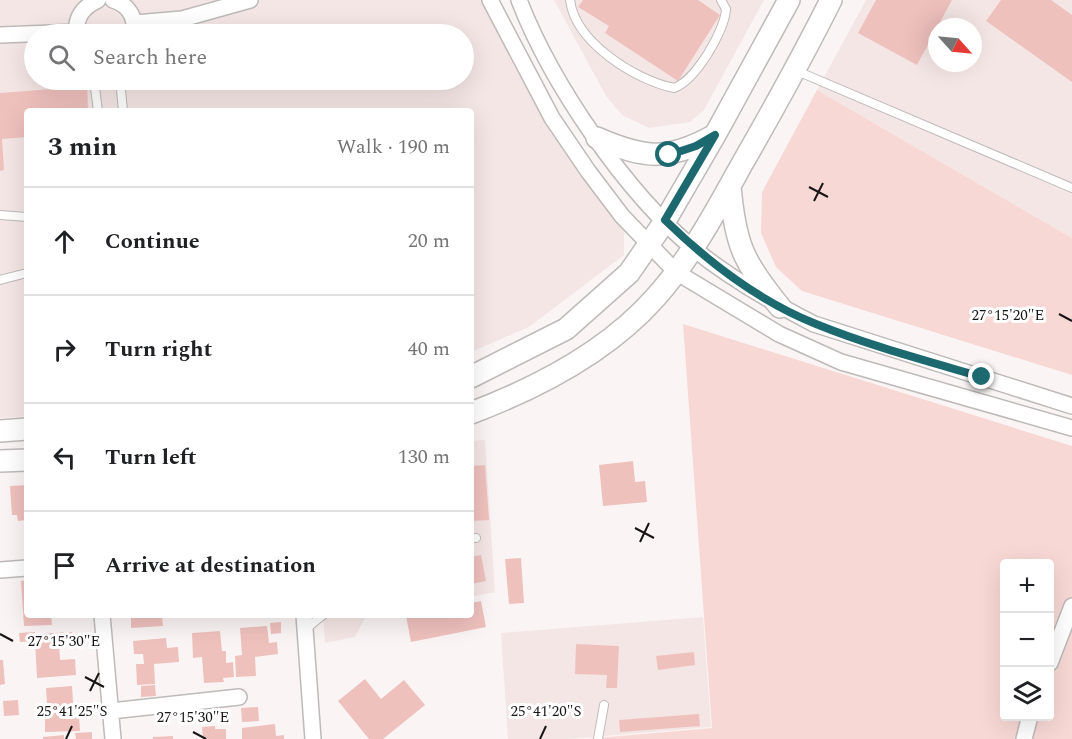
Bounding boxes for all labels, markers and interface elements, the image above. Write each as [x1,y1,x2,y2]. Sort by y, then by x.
north arrow [928,18,982,72]
search box [24,24,474,90]
icon: search [45,41,78,74]
text: Search here [93,41,207,74]
text: 3 min [48,127,117,167]
text: Walk · 190 m [337,132,450,162]
route start [655,141,681,167]
icon: ahead [48,225,81,258]
text: Continue [105,225,200,258]
text: 20 m [408,226,450,256]
text: 27°15'20"E [972,304,1044,327]
icon: right [48,333,81,366]
text: Turn right [105,333,212,366]
text: 40 m [408,334,450,364]
route end [968,363,994,389]
icon: left [48,441,81,474]
text: Turn left [105,441,197,474]
text: 130 m [398,442,450,472]
icon: arrive [48,549,81,582]
text: Arrive at destination [105,549,316,582]
map controls [1000,559,1054,721]
button: + [1000,559,1054,613]
button: − [1000,613,1054,667]
text: 27°15'30"E [28,630,100,653]
button: layers [1000,667,1054,721]
text: 25°41'25"S [37,700,108,723]
text: 25°41'20"S [511,700,582,723]
text: 27°15'30"E [157,706,229,729]

